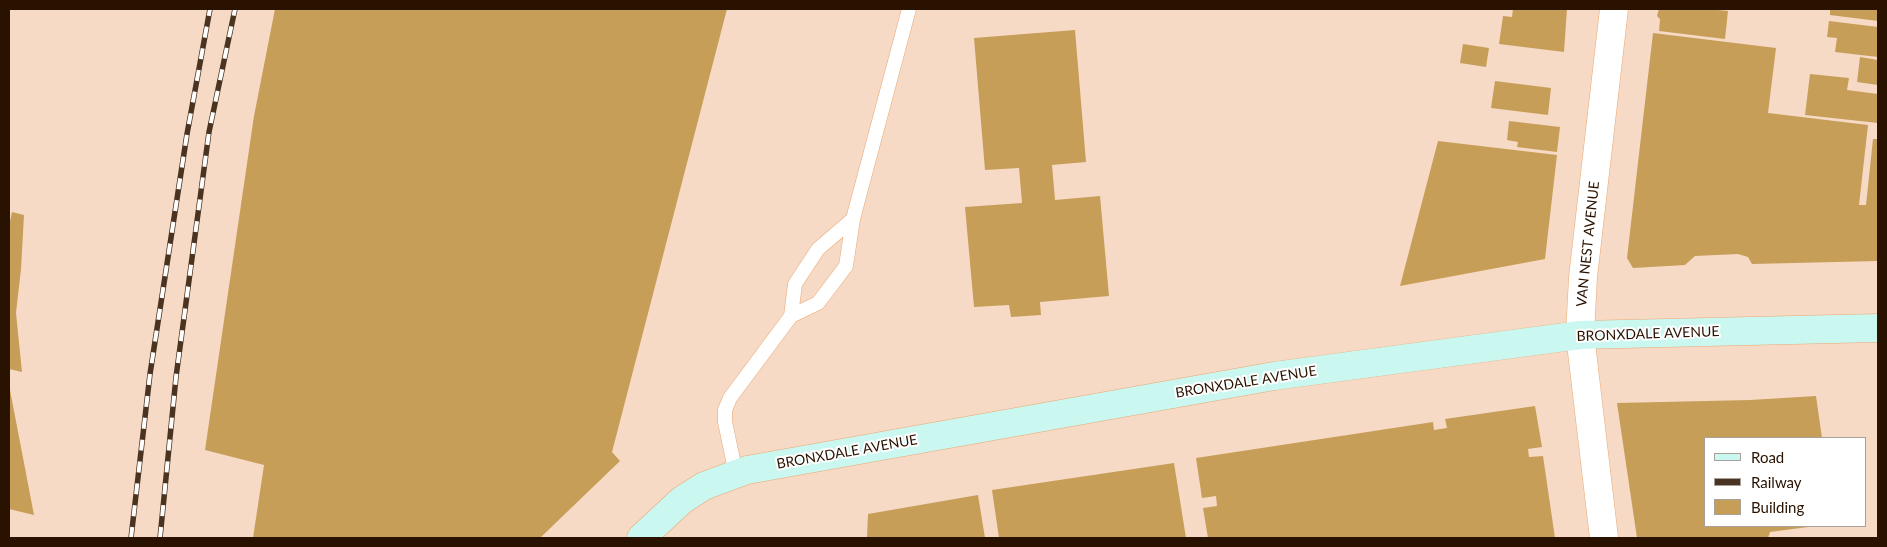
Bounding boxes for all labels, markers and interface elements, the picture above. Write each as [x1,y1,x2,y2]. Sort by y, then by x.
street label: VAN NEST AVENUE [1573,180,1603,308]
street label: BRONXDALE AVENUE [1576,323,1720,345]
street label: BRONXDALE AVENUE [1174,363,1318,401]
street label: BRONXDALE AVENUE [775,431,919,473]
legend [1704,437,1867,527]
text: Road [1751,448,1784,466]
text: Railway [1751,473,1802,491]
text: Building [1751,498,1804,516]

